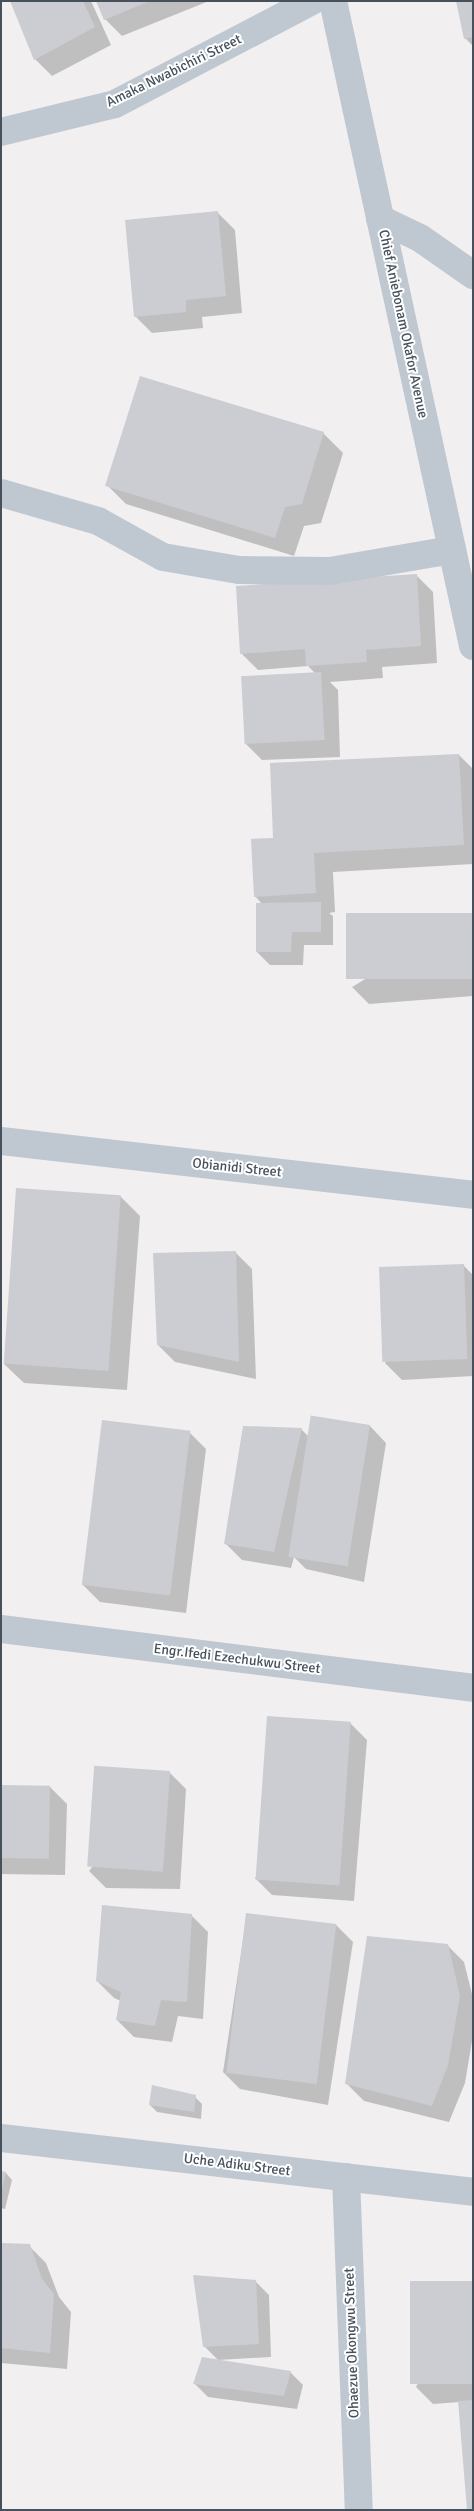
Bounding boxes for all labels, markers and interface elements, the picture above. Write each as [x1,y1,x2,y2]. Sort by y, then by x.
street label: Amaka Nwabichiri Street [104,31,244,111]
street label: Chief Aniebonam Okafor Avenue [375,228,431,420]
street label: Obianidi Street [192,1155,282,1181]
street label: Engr.Ifedi Ezechukwu Street [153,1640,321,1678]
street label: Uche Adiku Street [183,2150,291,2180]
street label: Ohaezue Okongwu Street [341,2268,363,2418]

